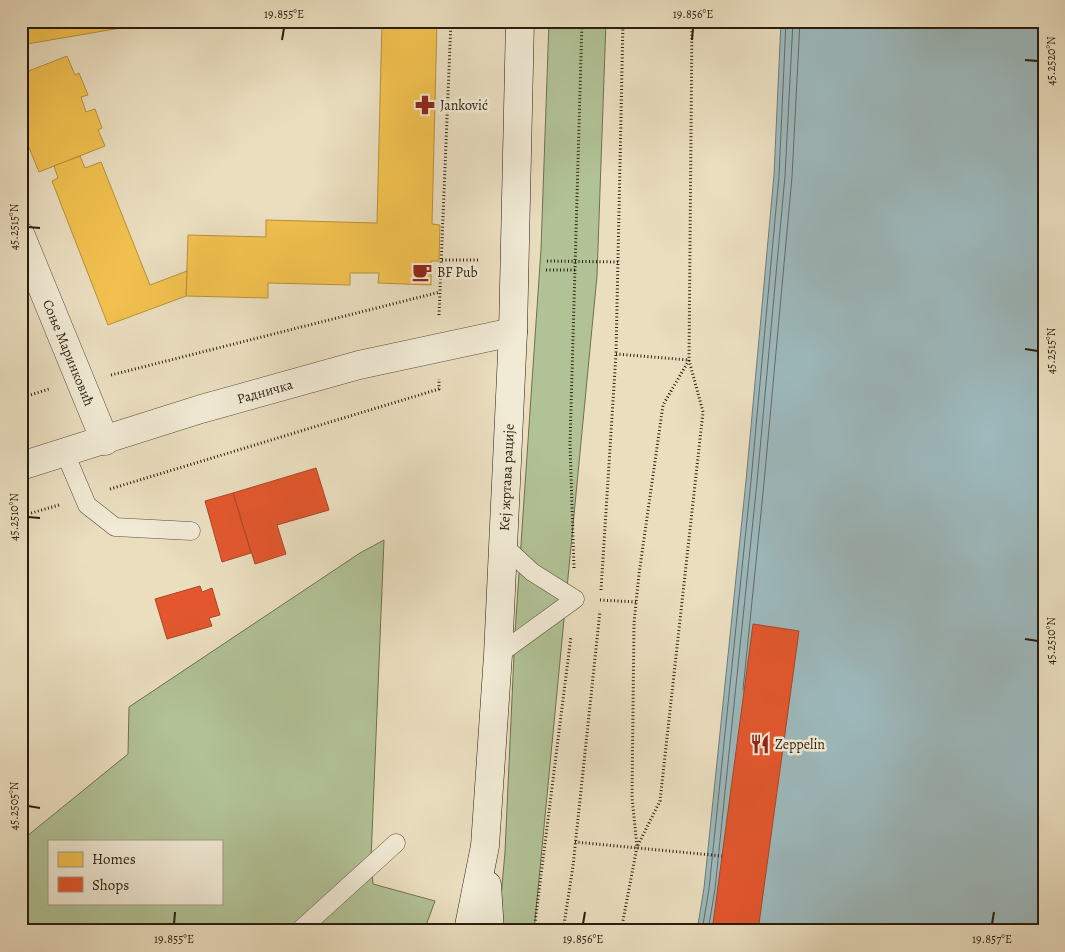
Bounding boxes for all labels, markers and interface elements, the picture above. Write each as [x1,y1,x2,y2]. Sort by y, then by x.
text: 19.855°E [264,6,304,22]
text: 19.856°E [673,6,713,22]
text: 45.2520°N [1043,36,1059,86]
pharmacy icon: Janković [414,94,436,116]
place label: Janković [440,96,488,115]
text: 45.2515°N [6,203,22,250]
cafe icon: BF Pub [411,261,433,283]
place label: BF Pub [437,263,478,282]
street label: Соње Маринковић [38,297,99,409]
text: 45.2515°N [1043,327,1059,374]
street label: Радничка [235,374,295,408]
street label: Кеј жртава рације [494,423,518,531]
text: 45.2510°N [6,493,22,541]
text: 45.2510°N [1043,617,1059,665]
restaurant icon: Zeppelin [749,733,771,755]
place label: Zeppelin [775,735,825,754]
text: 45.2505°N [6,781,22,830]
legend [48,840,222,904]
text: Homes [92,849,136,869]
text: Shops [92,875,129,895]
text: 19.855°E [154,931,194,947]
text: 19.856°E [563,931,603,947]
text: 19.857°E [972,931,1012,947]

